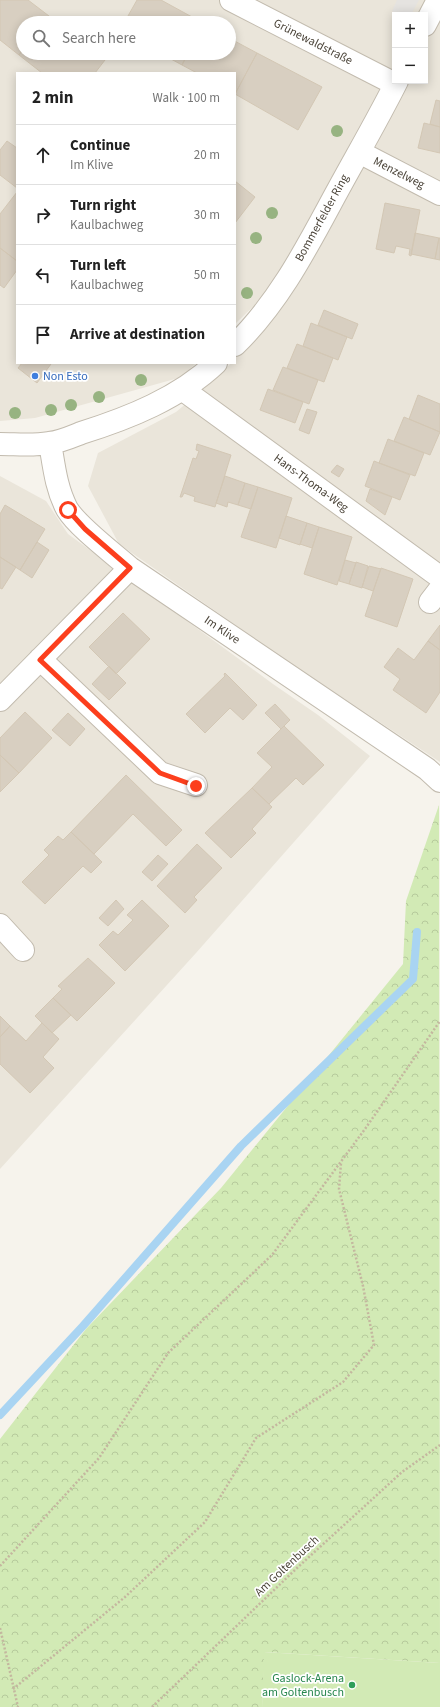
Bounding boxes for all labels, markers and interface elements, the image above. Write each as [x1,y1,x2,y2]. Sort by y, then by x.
map controls [392,12,428,84]
button: + [392,12,428,48]
street label: Grünewaldstraße [271,15,355,69]
search box [16,16,236,60]
icon: search [30,27,52,49]
text: Search here [62,28,136,49]
button: − [392,48,428,84]
text: 2 min [32,86,73,110]
text: Walk · 100 m [152,89,220,107]
text: Continue [70,135,130,156]
icon: ahead [32,144,54,166]
text: 20 m [194,146,220,164]
street label: Menzelweg [370,153,428,193]
text: Im Klive [70,156,113,174]
street label: Bommerfelder Ring [291,171,353,265]
text: Turn right [70,195,136,216]
icon: right [32,204,54,226]
text: 30 m [194,206,220,224]
text: Kaulbachweg [70,216,143,234]
text: Turn left [70,255,126,276]
icon: left [32,264,54,286]
text: 50 m [194,266,220,284]
text: Kaulbachweg [70,276,143,294]
icon: arrive [32,324,54,346]
text: Arrive at destination [70,324,205,345]
place label: Non Esto [43,368,88,385]
marker: Non Esto [30,371,40,381]
street label: Hans-Thoma-Weg [270,450,352,516]
route start [59,501,77,519]
street label: Im Klive [201,612,243,648]
route end [187,777,205,795]
street label: Am Goltenbusch [251,1532,323,1600]
place label: Gaslock-Arena am Goltenbusch [262,1670,344,1701]
marker: Gaslock-Arena am Goltenbusch [347,1680,357,1690]

